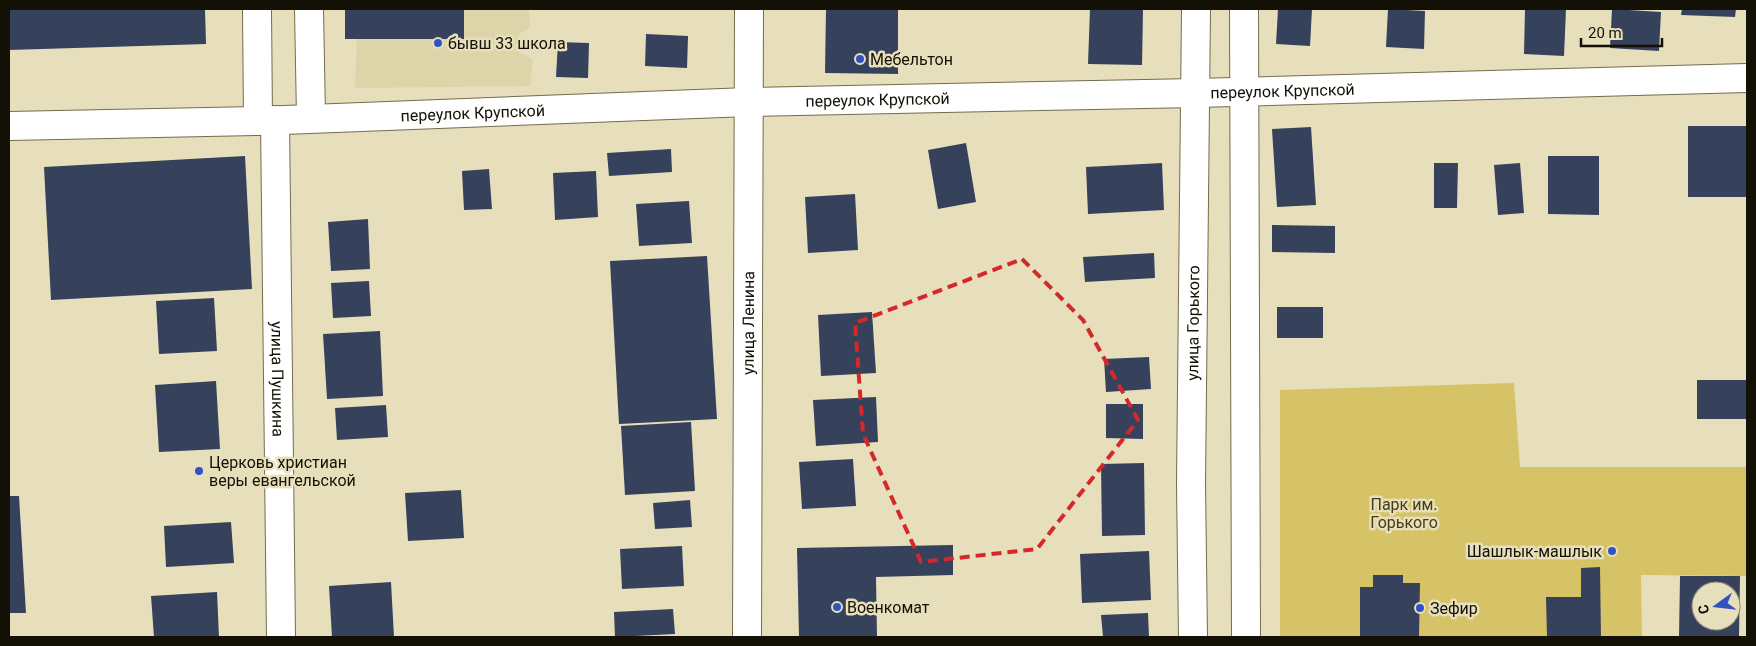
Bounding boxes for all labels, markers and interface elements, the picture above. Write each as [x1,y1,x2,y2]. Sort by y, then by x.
scale bar [1581,15,1662,47]
text: 20 m [1588,24,1622,42]
place label: бывш 33 школа [448,34,566,53]
marker: бывш 33 школа [432,37,444,49]
place label: Мебельтон [870,50,953,69]
marker: Мебельтон [854,53,866,65]
street label: переулок Крупской [1210,79,1355,102]
street label: переулок Крупской [805,88,950,110]
street label: переулок Крупской [400,100,545,125]
street label: улица Горького [1183,265,1203,381]
street label: улица Ленина [738,271,758,375]
street label: улица Пушкина [268,321,288,437]
place label: Церковь христиан веры евангельской [209,453,356,490]
marker: Церковь христиан веры евангельской [193,465,205,477]
park label: Парк им. Горького [1370,495,1438,532]
place label: Шашлык-машлык [1467,542,1602,561]
marker: Шашлык-машлык [1606,545,1618,557]
north arrow [1691,581,1741,631]
place label: Военкомат [847,598,930,617]
place label: Зефир [1430,599,1478,618]
marker: Военкомат [831,601,843,613]
marker: Зефир [1414,602,1426,614]
text: С [1695,603,1712,616]

